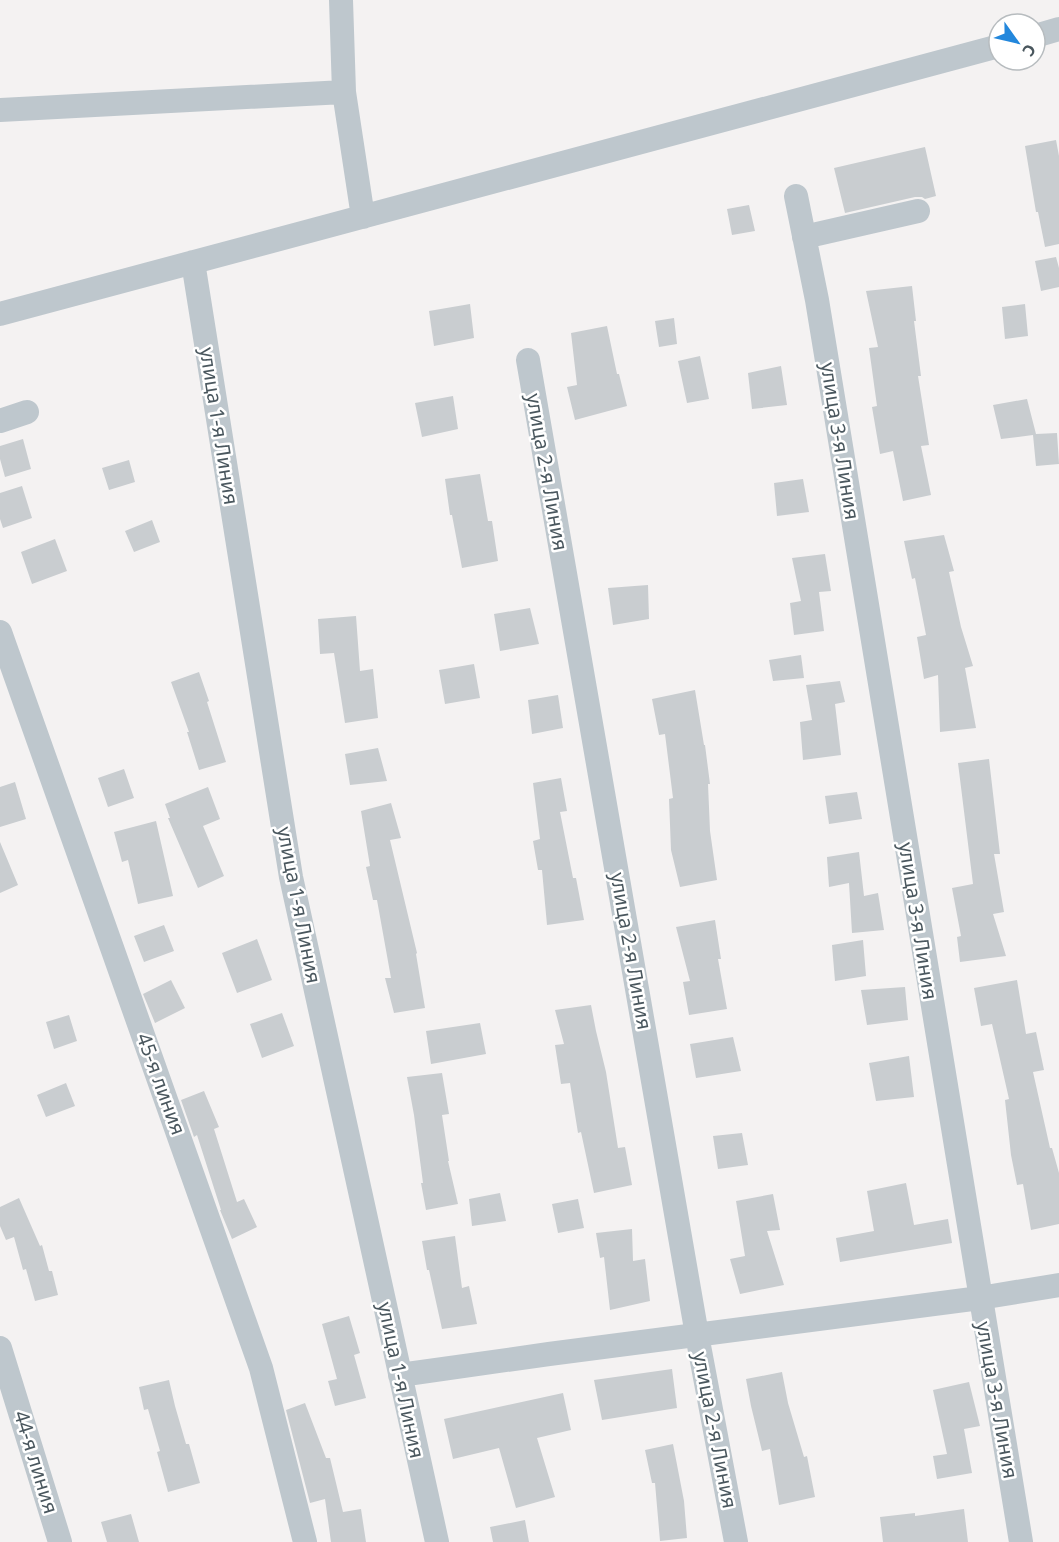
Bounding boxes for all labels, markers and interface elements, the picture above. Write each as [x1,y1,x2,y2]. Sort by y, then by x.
north arrow [987,12,1047,72]
text: С [1017,40,1041,61]
street label: улица 1-я Линия [194,345,245,507]
street label: улица 3-я Линия [815,360,866,522]
street label: улица 2-я Линия [520,391,575,553]
street label: улица 1-я Линия [271,824,328,986]
street label: улица 3-я Линия [893,840,944,1002]
street label: улица 2-я Линия [604,870,659,1032]
street label: 45-я линия [131,1029,192,1138]
street label: улица 1-я Линия [372,1299,431,1461]
street label: улица 3-я Линия [970,1319,1025,1481]
street label: улица 2-я Линия [687,1349,744,1511]
street label: 44-я линия [8,1407,65,1517]

